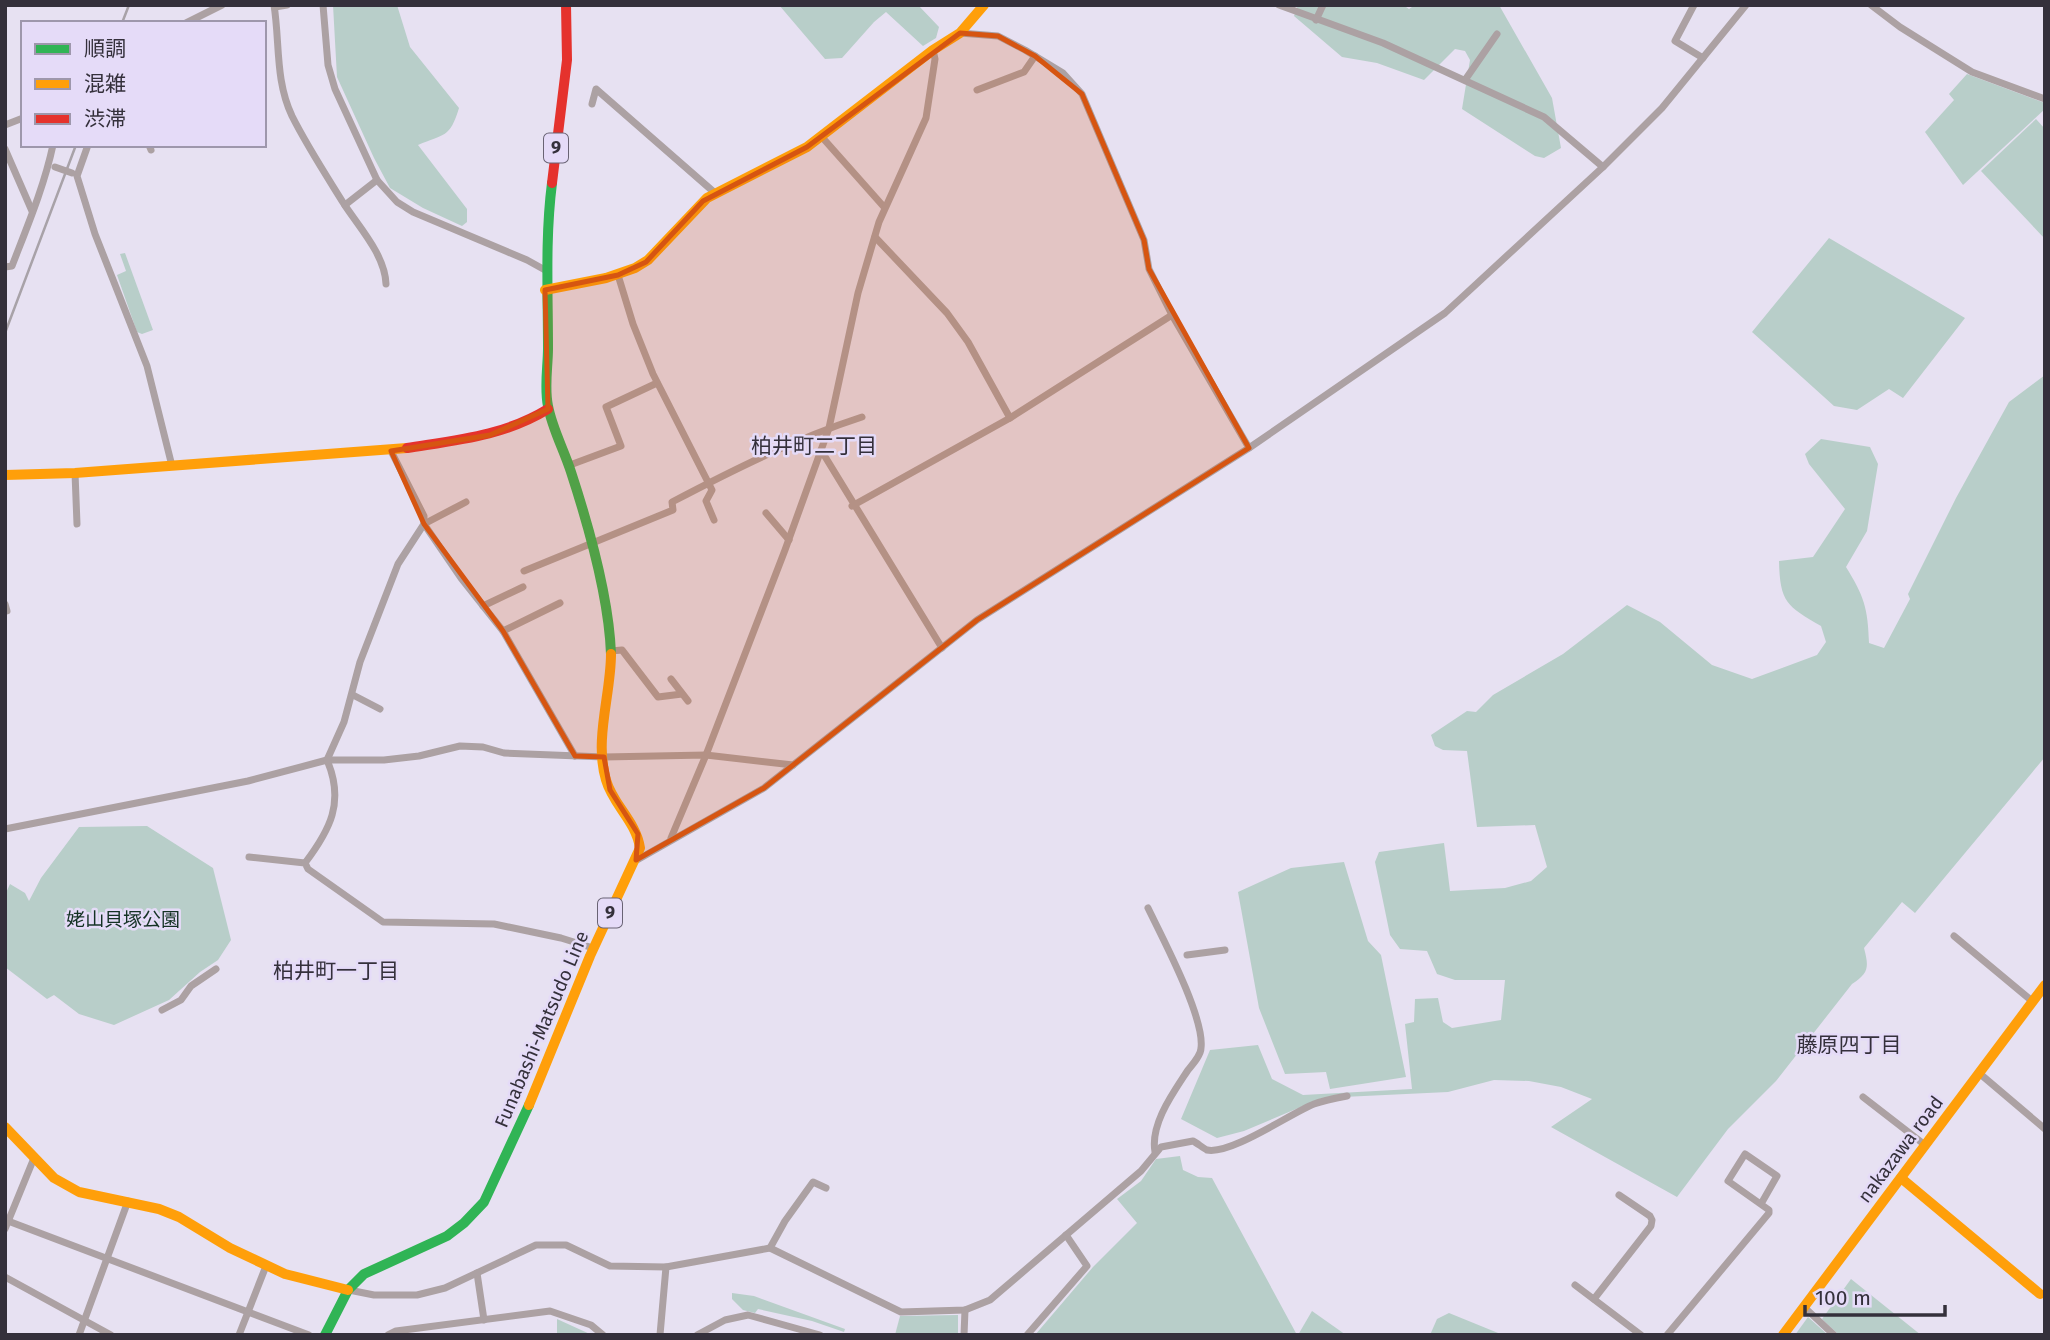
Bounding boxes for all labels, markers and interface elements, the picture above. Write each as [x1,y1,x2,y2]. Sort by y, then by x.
legend [21,21,266,147]
text: 順調 [84,36,126,62]
text: 混雑 [84,71,126,97]
text: 渋滞 [84,106,126,132]
road number: 9 [544,134,568,162]
district label: 柏井町二丁目 [751,433,877,459]
road number: 9 [598,898,622,928]
park label: 姥山貝塚公園 [66,908,180,931]
street label: Funabashi-Matsudo Line [490,928,593,1131]
district label: 柏井町一丁目 [273,958,399,984]
district label: 藤原四丁目 [1797,1032,1902,1058]
street label: nakazawa road [1853,1091,1948,1207]
scale bar [1805,1274,1945,1318]
text: 100 m [1815,1285,1871,1311]

